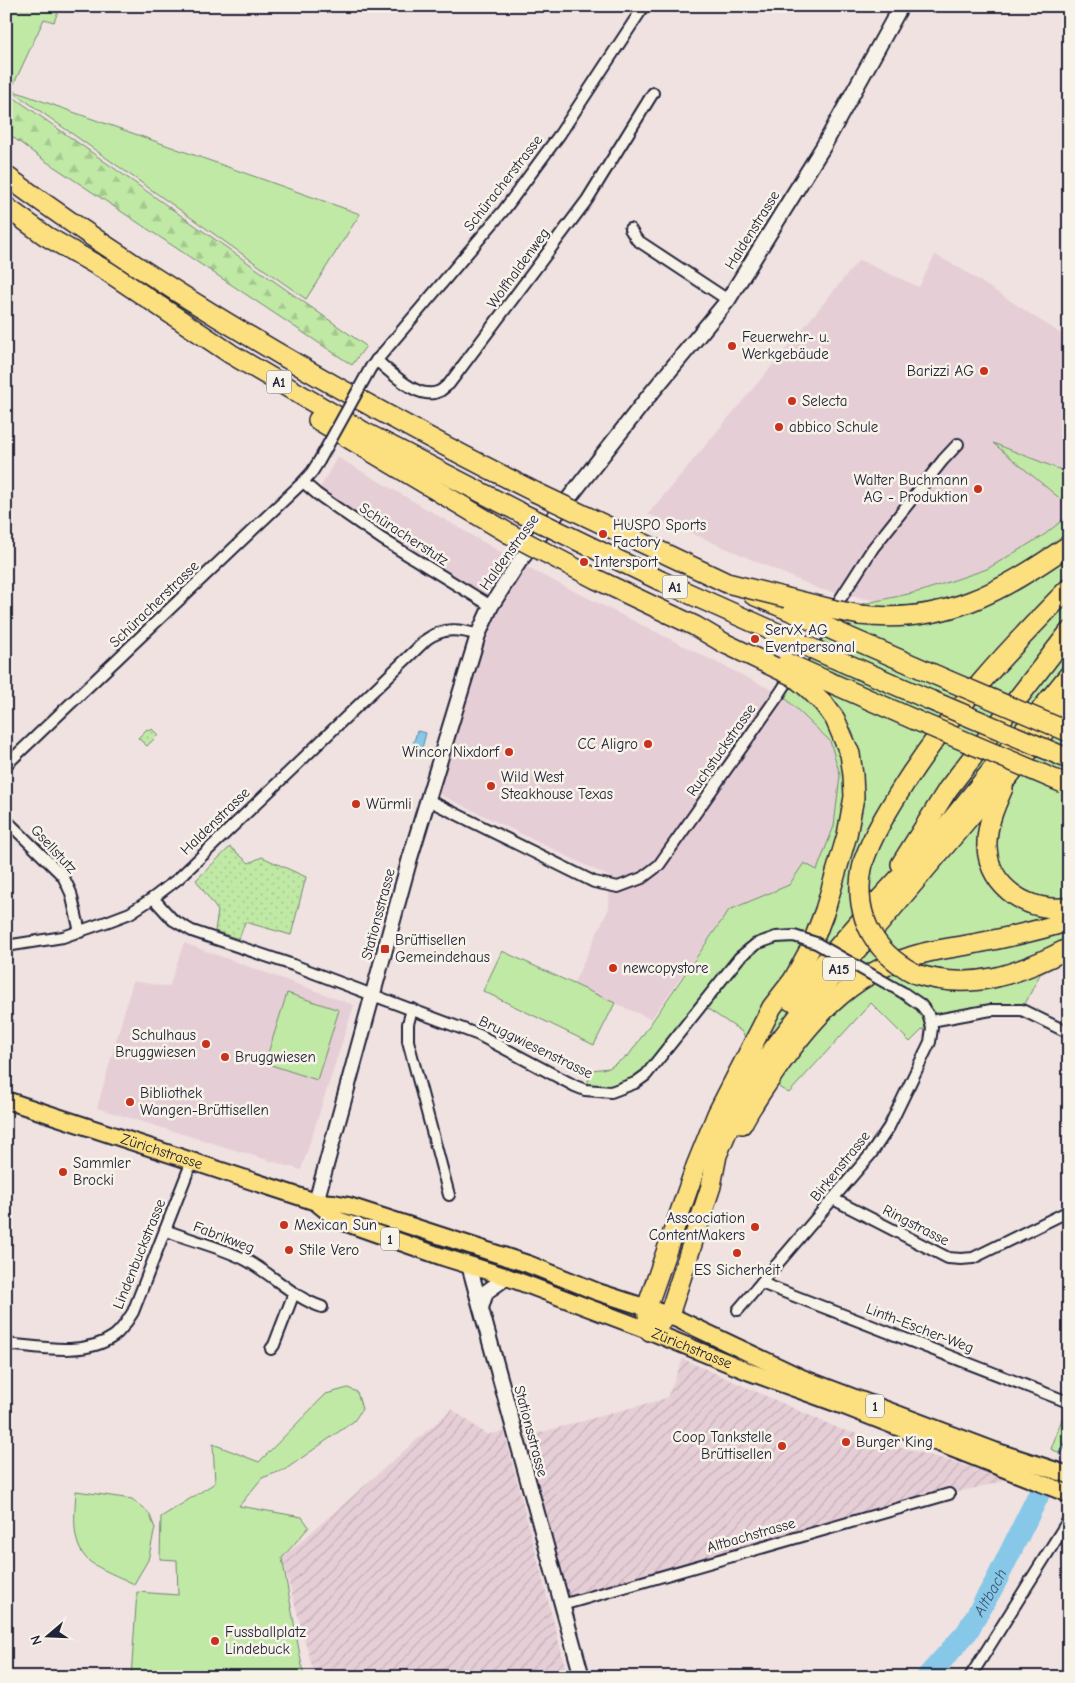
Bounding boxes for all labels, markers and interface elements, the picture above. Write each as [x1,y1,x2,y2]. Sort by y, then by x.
street label: Schüracherstrasse [460,131,546,235]
street label: Haldenstrasse [721,187,784,273]
street label: Wolfhaldenweg [483,224,553,312]
place label: Feuerwehr- u. Werkgebäude [742,328,829,363]
marker: Feuerwehr- u. Werkgebäude [726,340,738,352]
place label: Barizzi AG [907,362,974,380]
marker: Barizzi AG [978,365,990,377]
road number: A1 [266,371,292,394]
place label: Selecta [802,392,847,410]
marker: Selecta [786,395,798,407]
place label: abbico Schule [789,418,879,436]
marker: abbico Schule [773,421,785,433]
place label: Walter Buchmann AG - Produktion [854,471,968,506]
marker: Walter Buchmann AG - Produktion [972,483,984,495]
street label: Schüracherstutz [356,499,452,570]
street label: Haldenstrasse [475,510,543,594]
place label: HUSPO Sports Factory [613,516,706,551]
marker: HUSPO Sports Factory [597,528,609,540]
place label: Intersport [594,553,659,571]
street label: Schüracherstrasse [106,556,203,651]
marker: Intersport [578,556,590,568]
road number: A1 [662,576,688,598]
place label: ServX AG Eventpersonal [765,621,855,656]
marker: ServX AG Eventpersonal [749,633,761,645]
street label: Ruchstuckstrasse [683,700,760,800]
place label: CC Aligro [578,735,638,753]
marker: CC Aligro [642,738,654,750]
place label: Wincor Nixdorf [402,743,500,761]
marker: Wincor Nixdorf [503,746,515,758]
place label: Wild West Steakhouse Texas [501,768,613,803]
marker: Wild West Steakhouse Texas [485,780,497,792]
street label: Haldenstrasse [177,783,254,859]
place label: Würmli [366,795,412,813]
marker: Würmli [350,798,362,810]
street label: Gsellstutz [27,821,81,877]
street label: Stationsstrasse [357,866,399,962]
place label: Brüttisellen Gemeindehaus [395,931,490,966]
marker: Brüttisellen Gemeindehaus [379,943,391,955]
road number: A15 [823,958,855,981]
place label: newcopystore [623,959,709,977]
marker: newcopystore [607,962,619,974]
street label: Bruggwiesenstrasse [476,1012,596,1083]
place label: Schulhaus Bruggwiesen [115,1026,196,1061]
marker: Schulhaus Bruggwiesen [200,1038,212,1050]
place label: Bruggwiesen [235,1048,316,1066]
marker: Bruggwiesen [219,1051,231,1063]
place label: Bibliothek Wangen-Brüttisellen [140,1084,269,1119]
marker: Bibliothek Wangen-Brüttisellen [124,1096,136,1108]
street label: Birkenstrasse [806,1127,874,1205]
street label: Zürichstrasse [119,1129,205,1173]
place label: Sammler Brocki [73,1154,131,1189]
marker: Sammler Brocki [57,1166,69,1178]
street label: Lindenbuckstrasse [109,1196,169,1312]
street label: Ringstrasse [880,1201,953,1250]
place label: Asscociation ContentMakers [649,1209,745,1244]
place label: Mexican Sun [294,1216,377,1234]
street label: Fabrikweg [191,1217,257,1257]
marker: Mexican Sun [278,1219,290,1231]
marker: Asscociation ContentMakers [749,1221,761,1233]
road number: 1 [381,1228,399,1250]
place label: Stile Vero [299,1241,359,1259]
marker: Stile Vero [283,1244,295,1256]
marker: ES Sicherheit [731,1247,743,1259]
place label: ES Sicherheit [694,1261,781,1279]
street label: Linth-Escher-Weg [864,1299,976,1357]
street label: Zürichstrasse [649,1324,735,1373]
street label: Stationsstrasse [510,1383,552,1479]
road number: 1 [866,1394,884,1418]
place label: Coop Tankstelle Brüttisellen [673,1428,772,1463]
place label: Burger King [856,1433,933,1451]
marker: Burger King [840,1436,852,1448]
marker: Coop Tankstelle Brüttisellen [776,1440,788,1452]
street label: Altbachstrasse [705,1514,798,1556]
water label: Altbach [970,1566,1011,1620]
north arrow [22,1610,72,1660]
place label: Fussballplatz Lindebuck [225,1623,306,1658]
text: N [27,1633,46,1647]
marker: Fussballplatz Lindebuck [209,1635,221,1647]

